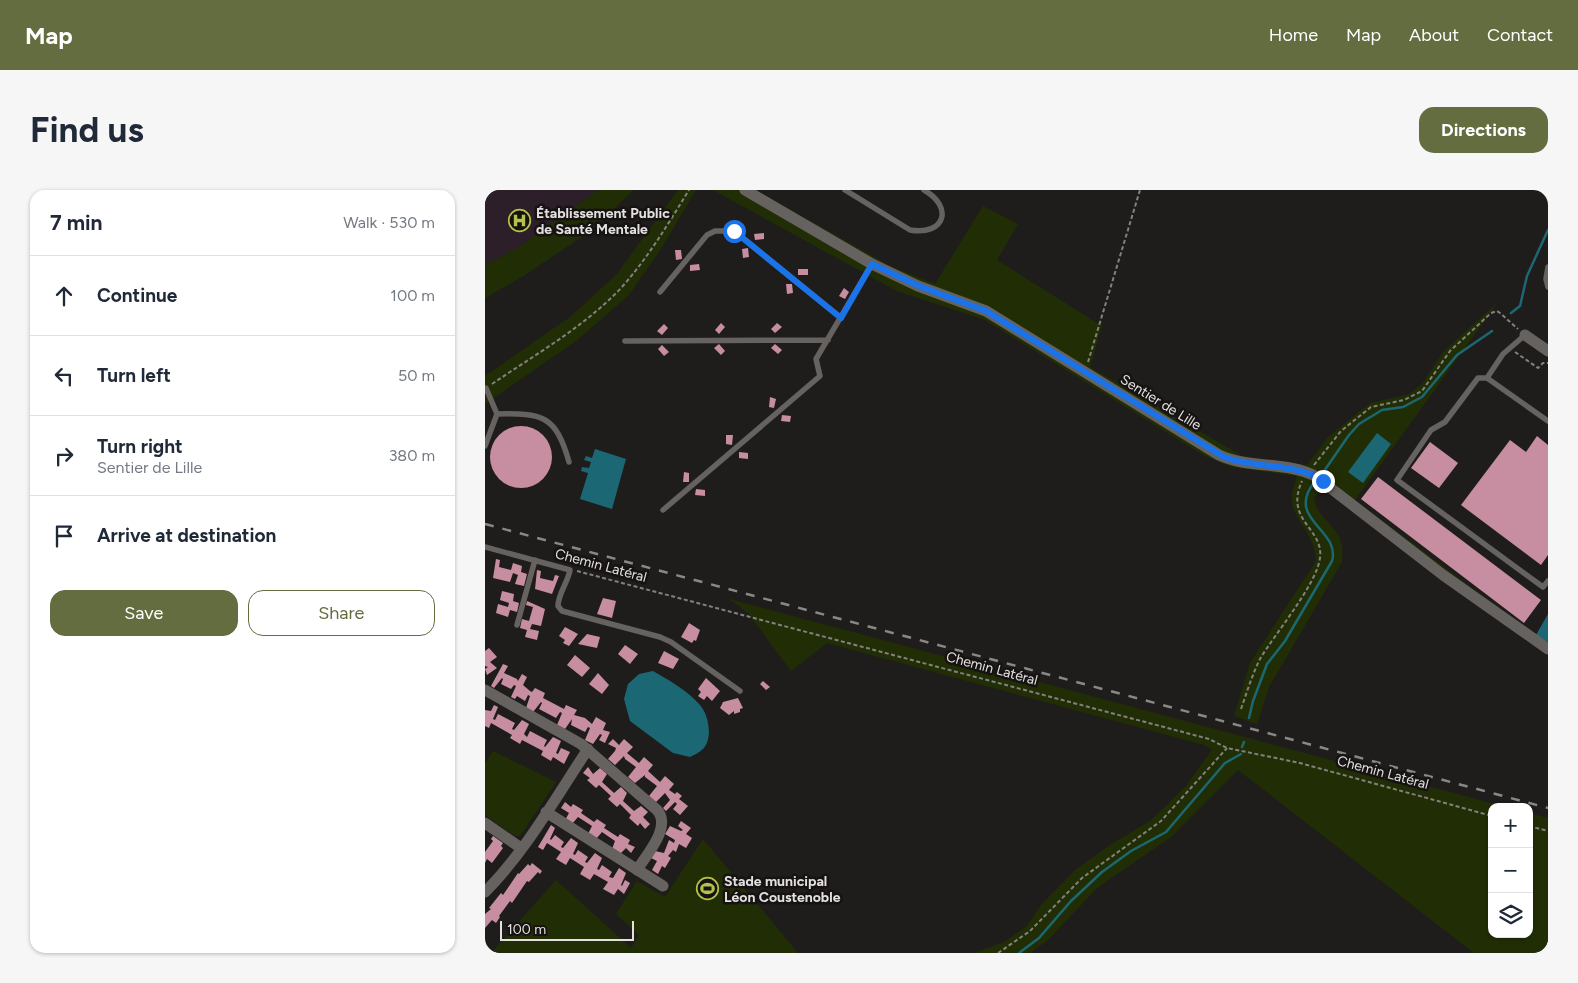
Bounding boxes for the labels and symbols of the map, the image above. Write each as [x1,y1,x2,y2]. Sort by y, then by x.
place label: Établissement Public de Santé Mentale [536,205,670,238]
hospital icon: Établissement Public de Santé Mentale [508,209,532,233]
route start [723,220,746,243]
street label: Sentier de Lille [1117,371,1205,434]
route end [1312,470,1335,493]
street label: Chemin Latéral [553,545,649,586]
street label: Chemin Latéral [944,648,1040,689]
street label: Chemin Latéral [1335,752,1431,793]
place label: Stade municipal Léon Coustenoble [724,873,841,906]
sports icon: Stade municipal Léon Coustenoble [696,877,720,901]
scale bar [500,918,634,941]

